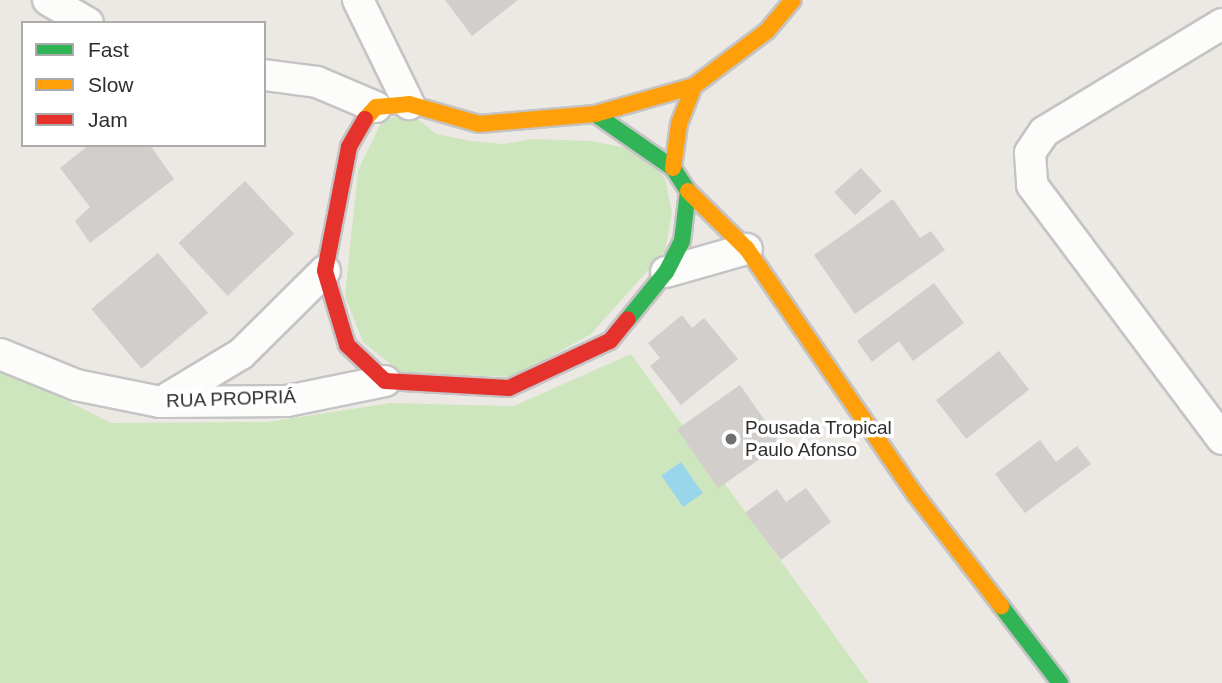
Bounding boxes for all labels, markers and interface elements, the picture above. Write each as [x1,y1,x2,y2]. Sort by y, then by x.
legend [21,21,266,147]
text: Fast [88,38,129,61]
text: Slow [88,73,134,96]
text: Jam [88,108,128,131]
street label: RUA PROPRIÁ [165,385,297,413]
place label: Pousada Tropical Paulo Afonso [745,417,892,461]
marker: Pousada Tropical Paulo Afonso [723,431,739,447]

